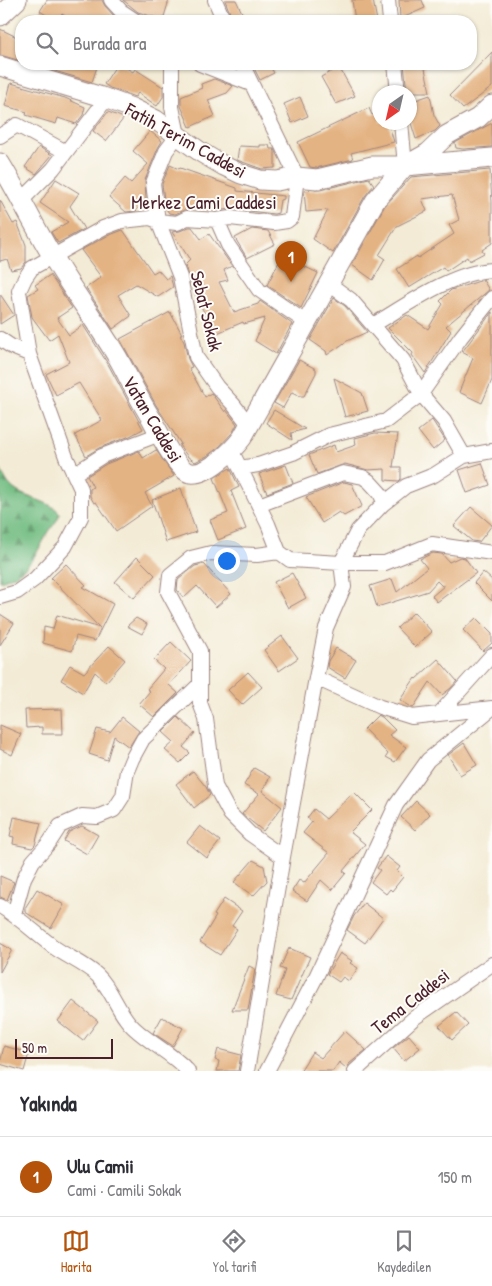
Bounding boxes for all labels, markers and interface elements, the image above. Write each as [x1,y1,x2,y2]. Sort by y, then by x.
search box [15,15,477,70]
icon: search [33,29,61,57]
text: Burada ara [73,30,146,56]
north arrow [372,85,417,130]
street label: Fatih Terim Caddesi [120,95,251,184]
street label: Merkez Cami Caddesi [131,189,277,215]
pin: 1 [275,241,307,282]
street label: Sebat Sokak [184,268,230,354]
street label: Vatan Caddesi [117,371,189,467]
your location [214,548,240,574]
street label: Tema Caddesi [365,962,455,1040]
scale bar [15,1036,112,1059]
text: 50 m [22,1038,47,1057]
text: Yakında [20,1089,77,1118]
text: Ulu Camii [67,1153,134,1179]
text: 1 [33,1166,39,1188]
text: 150 m [438,1166,472,1188]
text: Cami · Camili Sokak [67,1179,181,1201]
tab: Harita [61,1227,92,1276]
tab: Yol tarifi [213,1227,256,1276]
tab: Kaydedilen [377,1227,431,1276]

